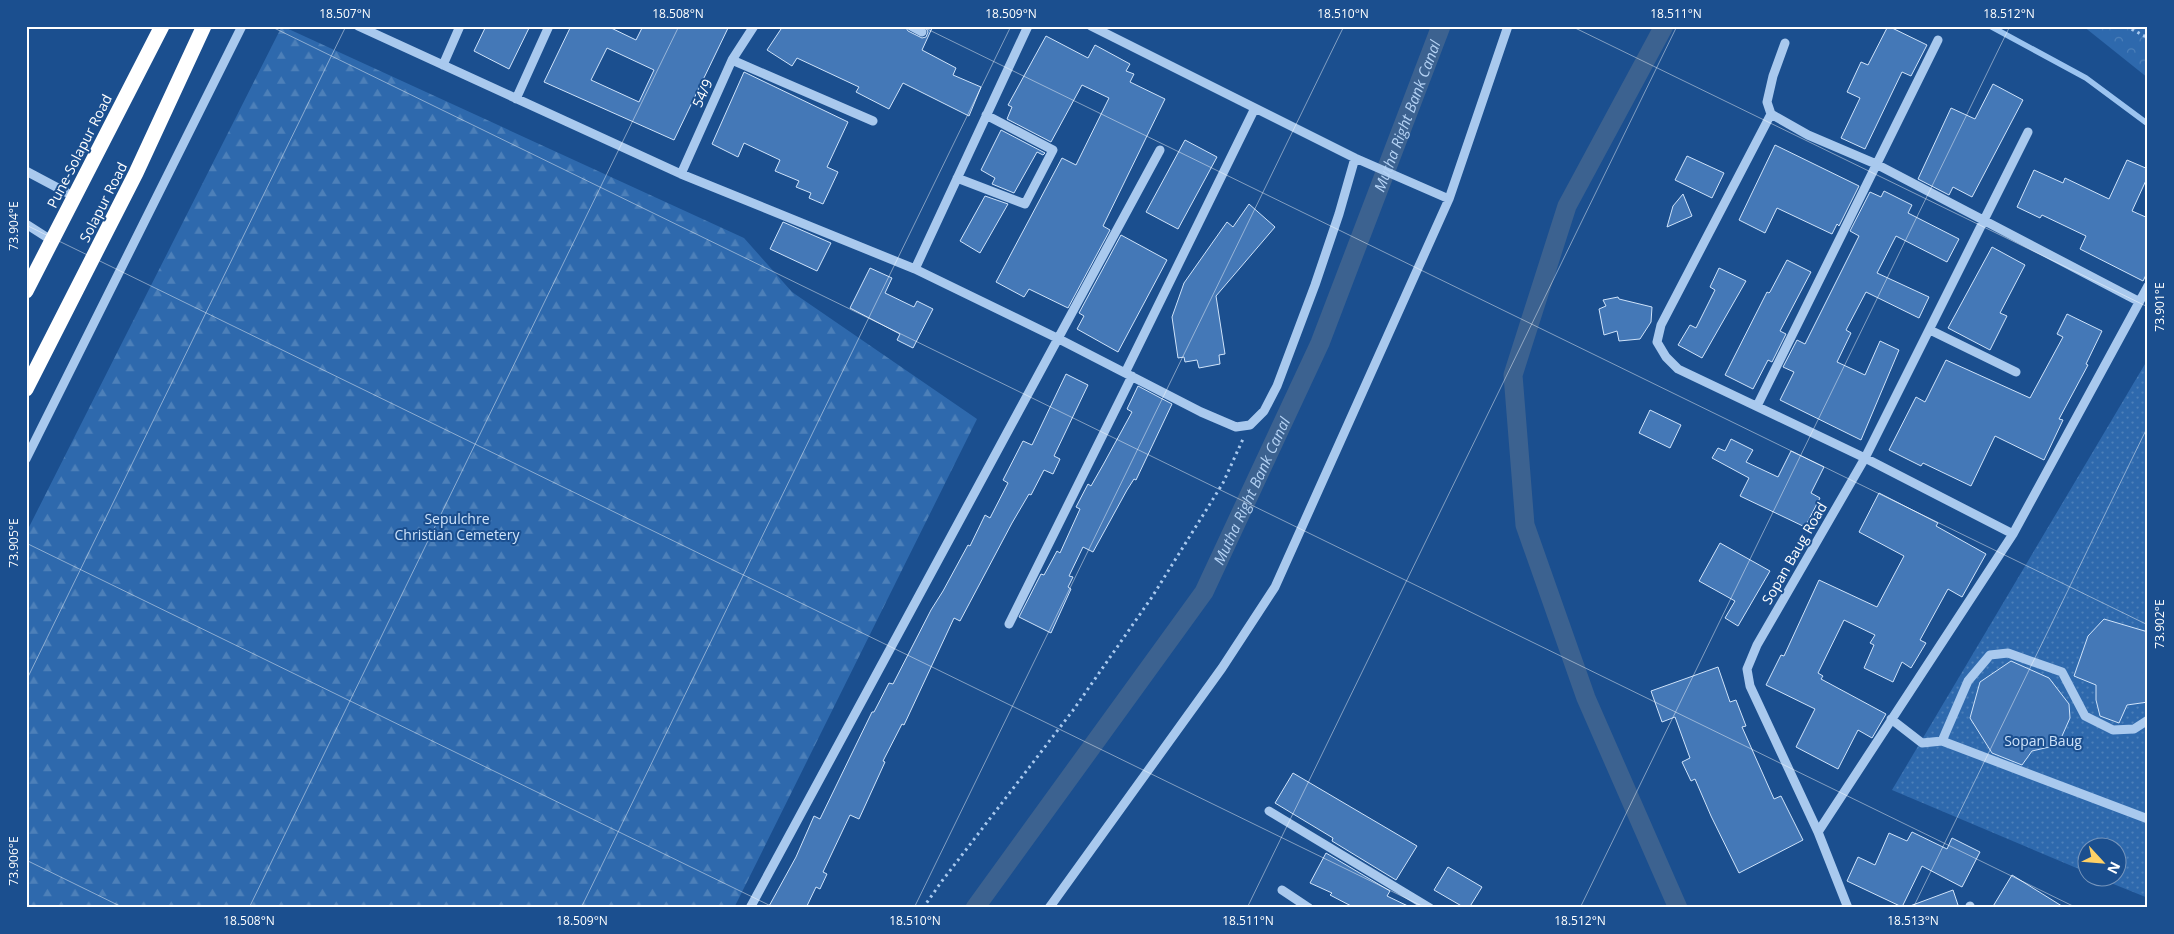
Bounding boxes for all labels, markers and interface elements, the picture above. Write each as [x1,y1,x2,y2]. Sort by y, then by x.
text: 18.507°N [319,5,371,22]
text: 18.508°N [652,5,704,22]
text: 18.509°N [985,5,1037,22]
text: 18.510°N [1317,5,1369,22]
text: 18.511°N [1650,5,1702,22]
text: 18.512°N [1983,5,2035,22]
water label: Mutha Right Bank Canal [1369,36,1445,194]
street label: 54/9 [687,76,717,110]
street label: Pune-Solapur Road [43,91,115,211]
street label: Solapur Road [76,159,130,245]
text: 73.904°E [5,201,22,251]
text: 73.901°E [2151,282,2168,332]
water label: Mutha Right Bank Canal [1208,413,1295,568]
street label: Sopan Baug Road [1757,499,1831,607]
park label: Sepulchre Christian Cemetery [395,509,520,544]
text: 73.905°E [5,518,22,568]
text: 73.902°E [2151,599,2168,649]
park label: Sopan Baug [2004,731,2082,750]
text: 73.906°E [5,836,22,886]
north arrow [2076,836,2126,886]
text: N [2103,859,2125,877]
text: 18.508°N [223,912,275,929]
text: 18.509°N [556,912,608,929]
text: 18.510°N [889,912,941,929]
text: 18.511°N [1222,912,1274,929]
text: 18.512°N [1554,912,1606,929]
text: 18.513°N [1887,912,1939,929]

